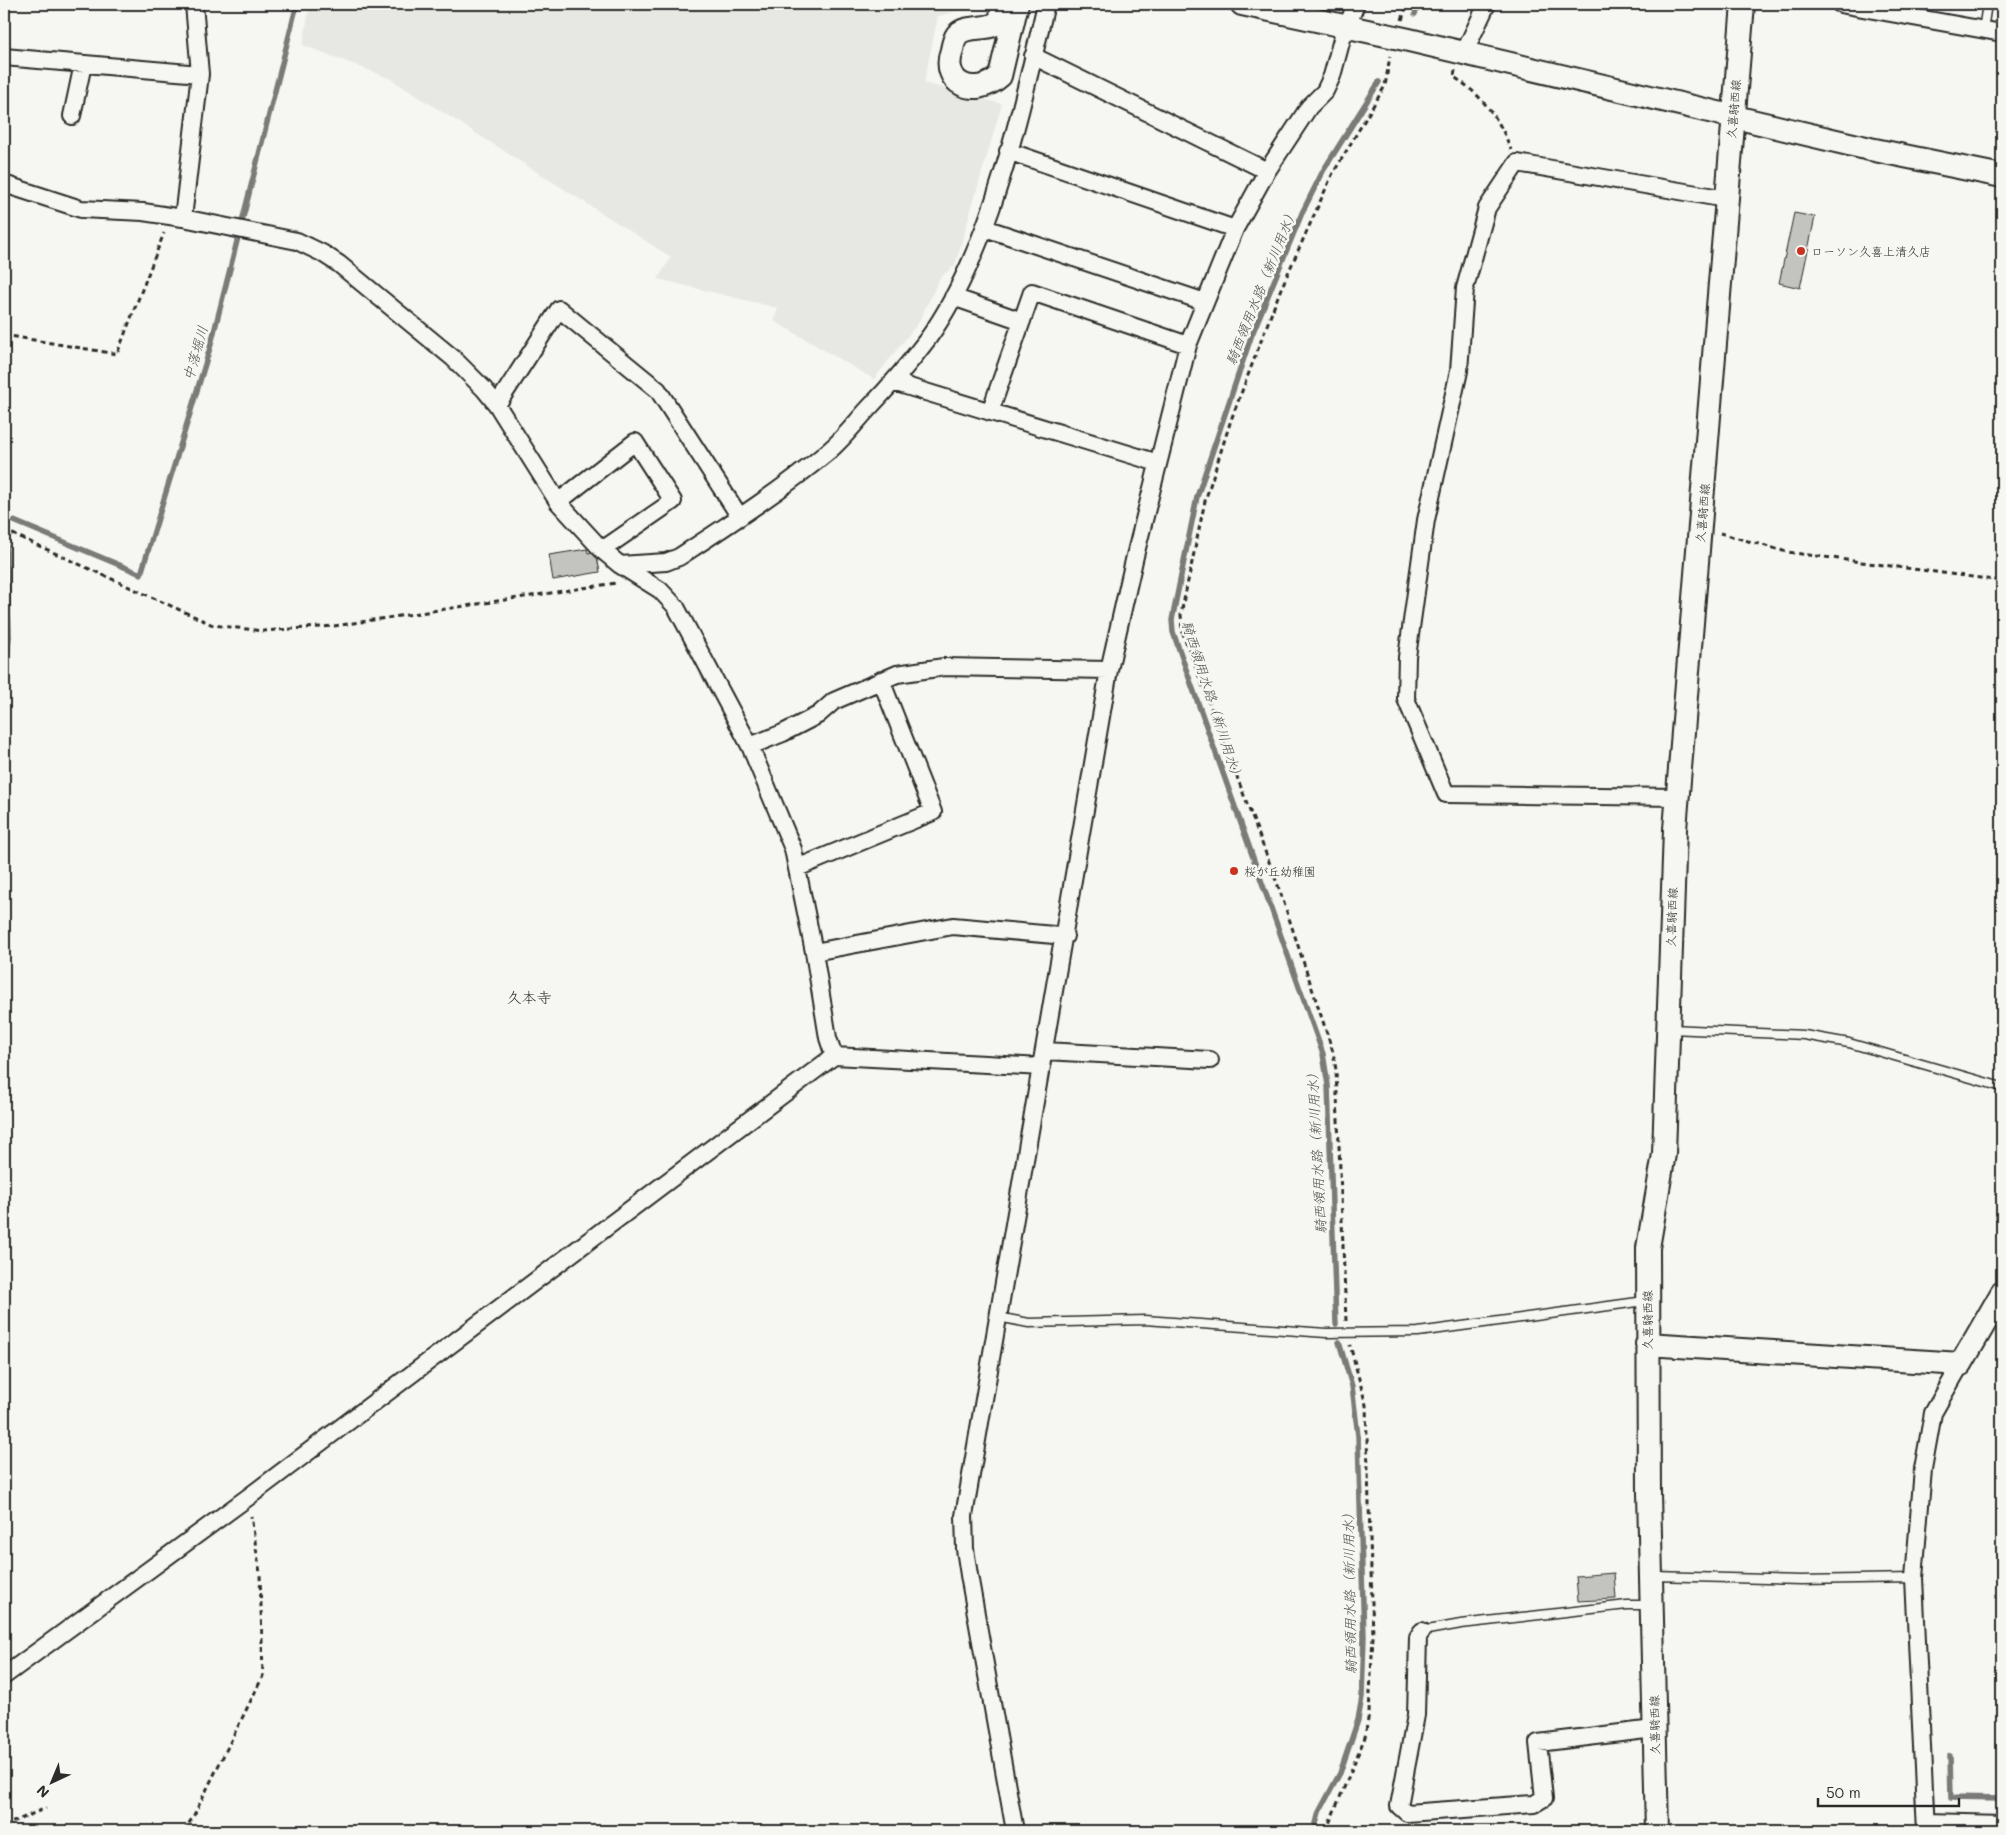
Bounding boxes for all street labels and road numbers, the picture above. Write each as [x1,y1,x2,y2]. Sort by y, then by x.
street label: 久喜騎西線 [1722,78,1744,140]
street label: 久喜騎西線 [1691,482,1713,544]
street label: 久喜騎西線 [1662,887,1680,947]
street label: 久喜騎西線 [1639,1290,1655,1350]
street label: 久喜騎西線 [1645,1695,1663,1755]

